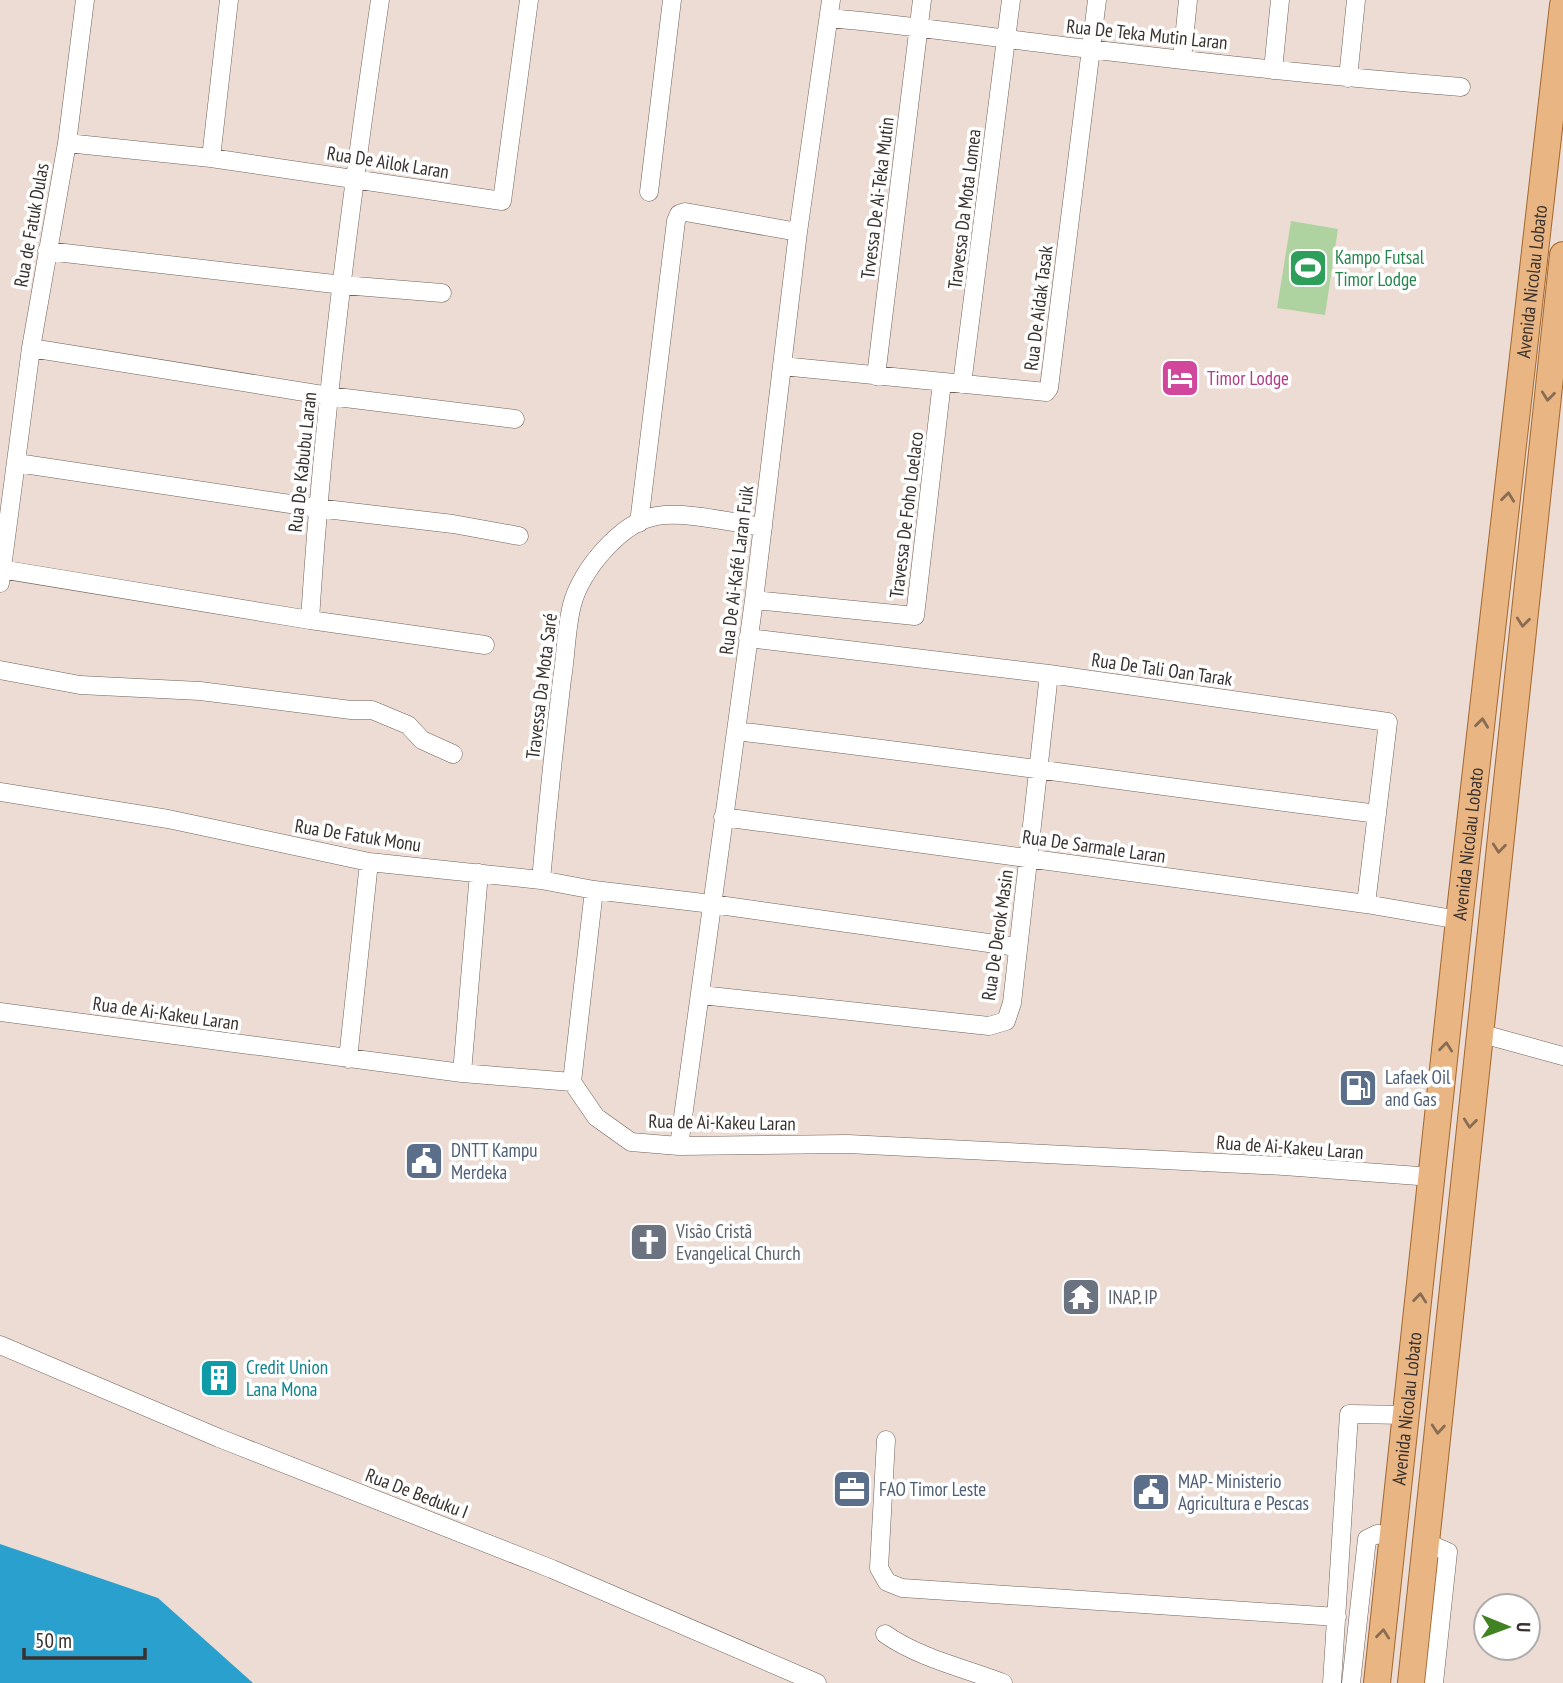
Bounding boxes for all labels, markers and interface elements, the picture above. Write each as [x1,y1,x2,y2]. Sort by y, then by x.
street label: Rua De Teka Mutin Laran [1065,14,1229,54]
street label: Trvessa De Ai-Teka Mutin [855,116,899,280]
street label: Travessa Da Mota Lomea [942,128,986,290]
street label: Rua De Ailok Laran [325,140,451,184]
street label: Rua de Fatuk Dulas [8,161,54,289]
street label: Avenida Nicolau Lobato [1511,204,1552,359]
street label: Rua De Aidak Tasak [1018,244,1058,372]
place label: Kampo Futsal Timor Lodge [1335,245,1425,291]
sports icon: Kampo Futsal Timor Lodge [1287,247,1329,289]
hotel icon: Timor Lodge [1159,357,1201,399]
place label: Timor Lodge [1207,366,1289,390]
one-way arrow [1540,390,1555,402]
street label: Rua De Kabubu Laran [283,391,321,533]
street label: Travessa De Foho Loelaco [884,430,928,600]
street label: Rua De Ai-Kafé Laran Fuik [714,483,758,656]
one-way arrow [1500,492,1515,503]
street label: Travessa Da Mota Saré [520,611,562,760]
one-way arrow [1516,616,1531,628]
street label: Rua De Tali Oan Tarak [1090,647,1235,691]
one-way arrow [1474,718,1489,729]
street label: Avenida Nicolau Lobato [1447,766,1488,922]
street label: Rua De Fatuk Monu [293,813,423,857]
street label: Rua De Sarmale Laran [1021,824,1167,868]
one-way arrow [1492,843,1507,854]
street label: Rua De Derok Masin [976,868,1018,1002]
street label: Rua de Ai-Kakeu Laran [91,991,241,1035]
one-way arrow [1438,1041,1453,1052]
place label: Lafaek Oil and Gas [1385,1065,1451,1111]
fuel station icon: Lafaek Oil and Gas [1337,1067,1379,1109]
street label: Rua de Ai-Kakeu Laran [648,1109,796,1135]
one-way arrow [1462,1117,1477,1129]
street label: Rua de Ai-Kakeu Laran [1216,1130,1364,1164]
place label: DNTT Kampu Merdeka [451,1138,537,1184]
public building icon: DNTT Kampu Merdeka [403,1140,445,1182]
place label: Visão Cristã Evangelical Church [675,1219,801,1265]
church icon: Visão Cristã Evangelical Church [628,1221,670,1263]
temple icon: INAP. IP [1060,1276,1102,1318]
place label: INAP. IP [1108,1285,1158,1309]
one-way arrow [1412,1292,1427,1303]
street label: Avenida Nicolau Lobato [1386,1331,1427,1486]
place label: Credit Union Lana Mona [246,1355,328,1401]
building icon: Credit Union Lana Mona [198,1357,240,1399]
one-way arrow [1430,1423,1445,1434]
street label: Rua De Beduku I [362,1462,472,1524]
office icon: FAO Timor Leste [831,1468,873,1510]
place label: MAP- Ministerio Agricultura e Pescas [1178,1469,1309,1515]
public building icon: MAP- Ministerio Agricultura e Pescas [1130,1471,1172,1513]
place label: FAO Timor Leste [879,1477,986,1501]
north arrow [1472,1592,1542,1662]
scale bar [24,1616,145,1660]
text: U [1512,1622,1536,1632]
text: 50 m [35,1627,72,1654]
one-way arrow [1375,1628,1390,1640]

